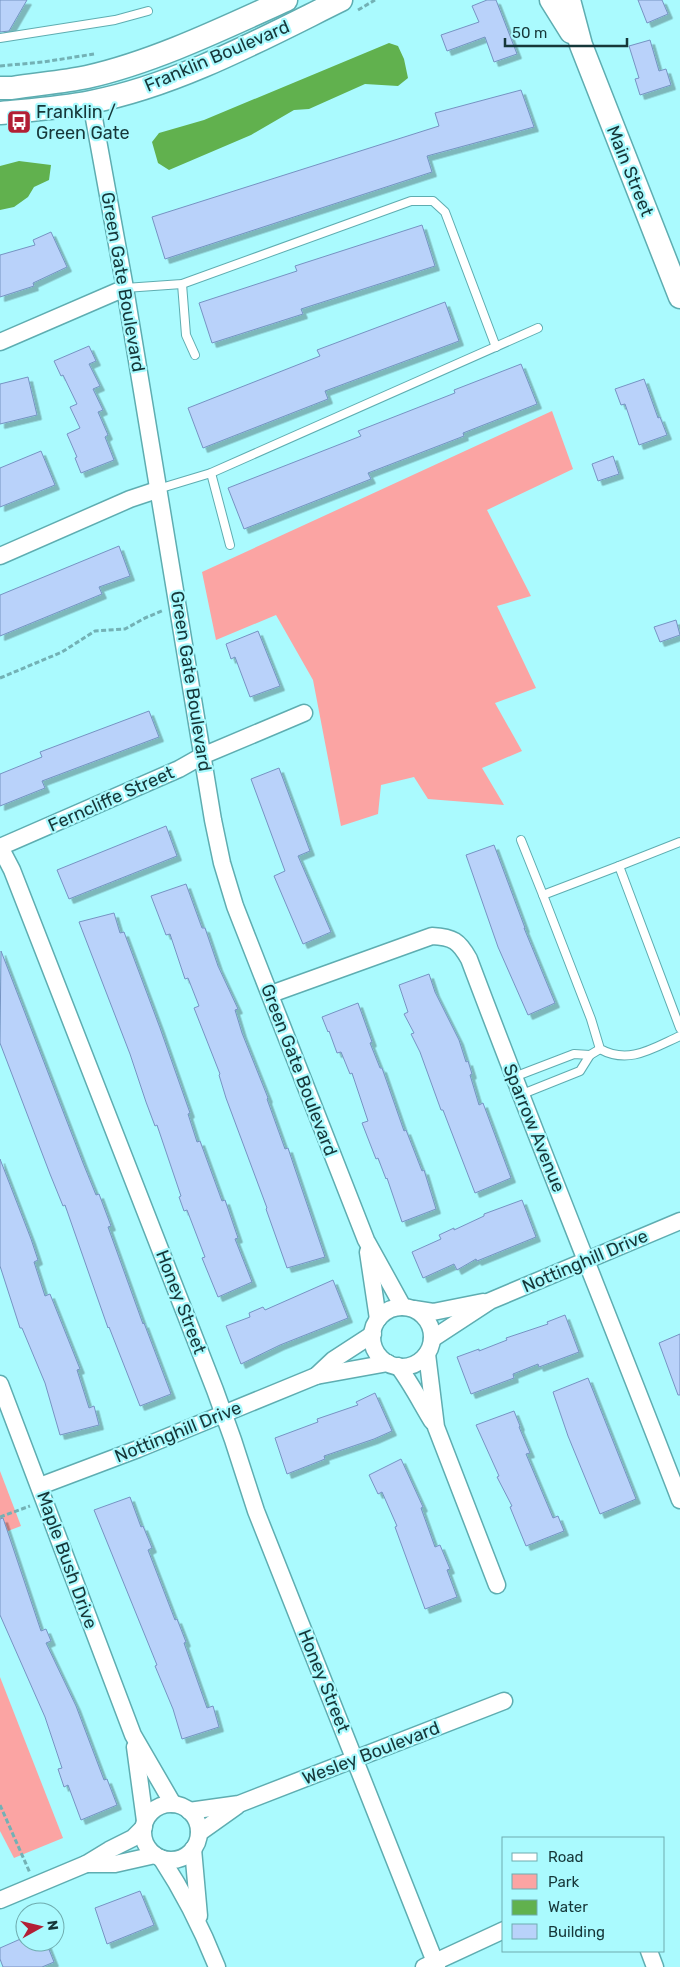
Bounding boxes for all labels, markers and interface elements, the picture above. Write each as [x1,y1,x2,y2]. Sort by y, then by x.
scale bar [505,15,628,47]
street label: Franklin Boulevard [141,16,293,96]
text: 50 m [512,24,547,42]
place label: Franklin / Green Gate [36,101,130,144]
bus stop icon: Franklin / Green Gate [6,109,32,135]
street label: Main Street [602,122,658,220]
street label: Green Gate Boulevard [96,190,150,374]
street label: Green Gate Boulevard [166,589,216,773]
street label: Ferncliffe Street [45,761,177,837]
street label: Green Gate Boulevard [256,981,342,1159]
street label: Sparrow Avenue [498,1061,570,1195]
street label: Nottinghill Drive [519,1225,651,1297]
street label: Honey Street [151,1247,211,1357]
street label: Nottinghill Drive [111,1397,245,1467]
street label: Maple Bush Drive [32,1488,102,1632]
street label: Honey Street [293,1626,355,1736]
street label: Wesley Boulevard [299,1717,443,1789]
legend [502,1837,665,1952]
text: Road [548,1848,584,1866]
text: Park [548,1873,579,1891]
text: Water [548,1898,588,1916]
north arrow [15,1902,65,1952]
text: N [43,1919,61,1931]
text: Building [548,1923,605,1941]

